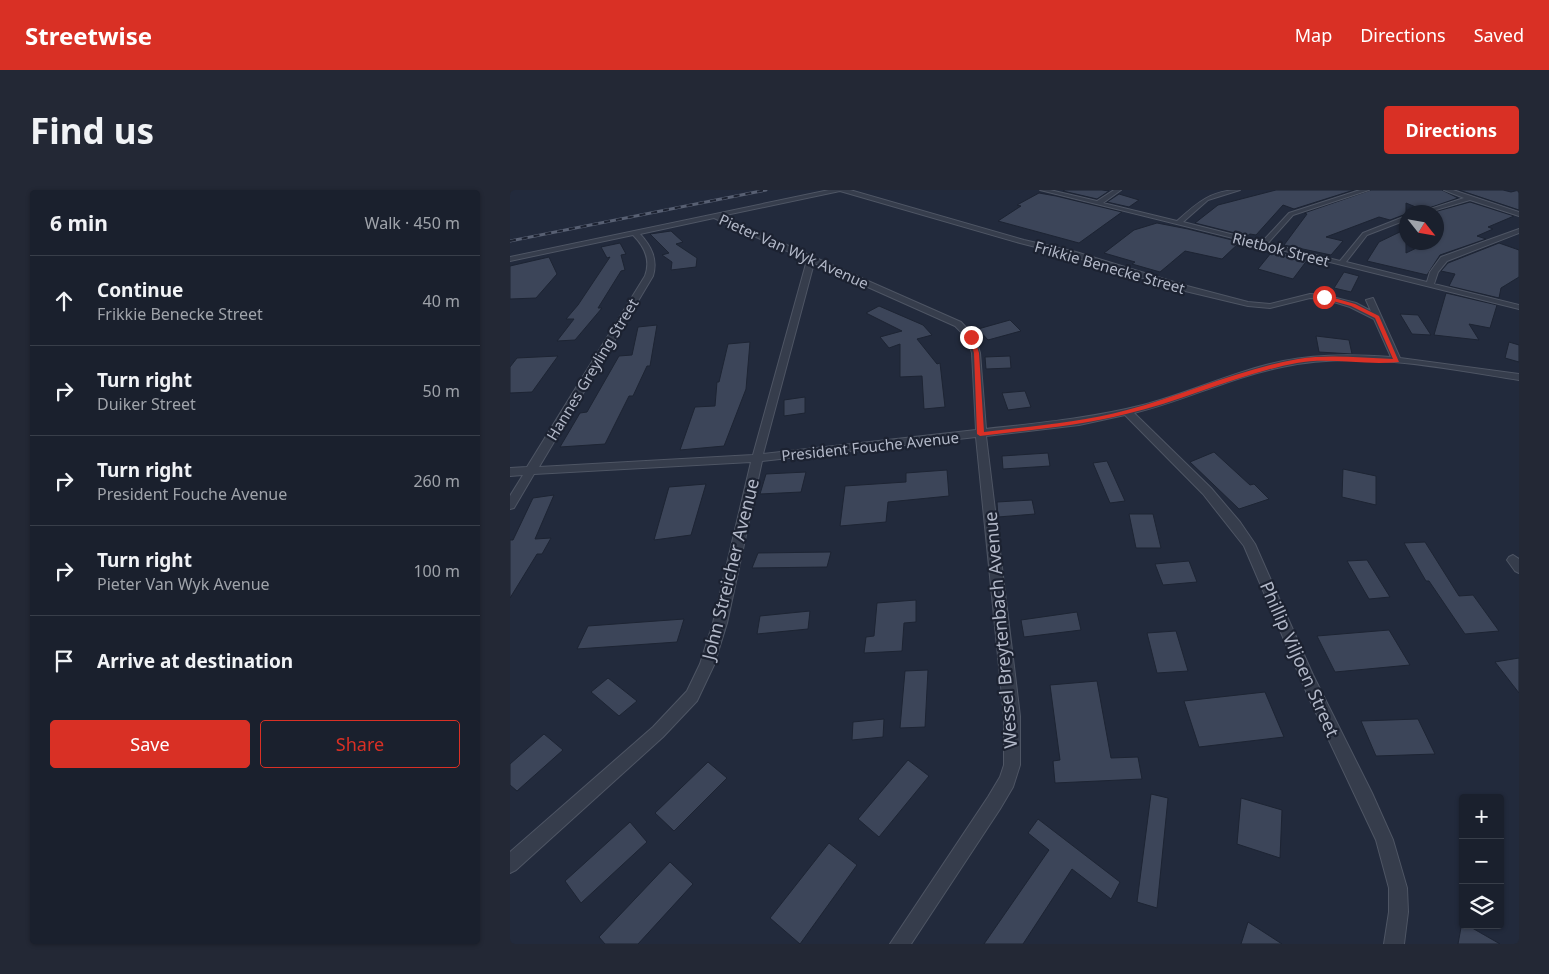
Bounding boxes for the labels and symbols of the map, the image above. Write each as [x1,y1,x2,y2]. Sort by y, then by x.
north arrow [1399,205,1444,250]
street label: Pieter Van Wyk Avenue [716,209,872,293]
street label: Rietbok Street [1230,227,1332,271]
street label: Frikkie Benecke Street [1033,236,1188,298]
route start [1313,286,1336,309]
street label: Hannes Greyling Street [542,294,643,444]
route end [960,326,983,349]
street label: President Fouche Avenue [780,427,960,465]
street label: John Streicher Avenue [695,476,764,664]
street label: Wessel Breytenbach Avenue [978,511,1022,749]
street label: Phillip Viljoen Street [1255,577,1345,741]

